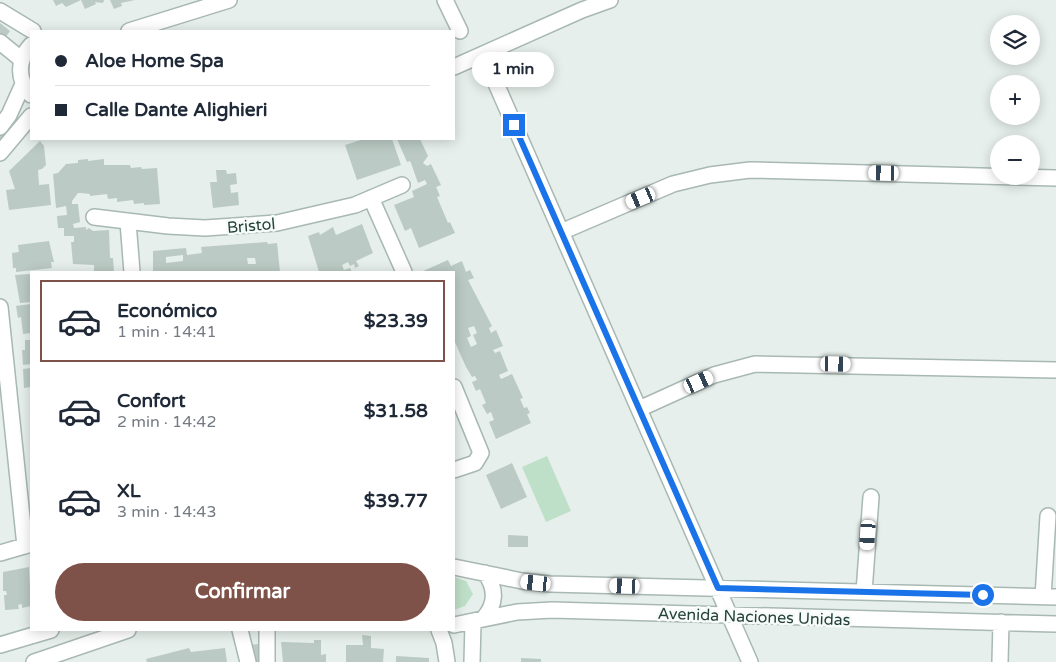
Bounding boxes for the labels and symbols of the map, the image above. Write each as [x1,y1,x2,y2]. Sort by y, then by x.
callout: 1 min [473,52,555,88]
route end [503,114,525,136]
car [868,165,899,181]
car [624,185,657,211]
street label: Bristol [226,214,276,238]
car [820,356,851,372]
car [682,369,715,395]
car [859,520,876,550]
car [520,574,551,592]
car [609,578,640,594]
route start [972,584,994,606]
street label: Avenida Naciones Unidas [657,604,851,630]

